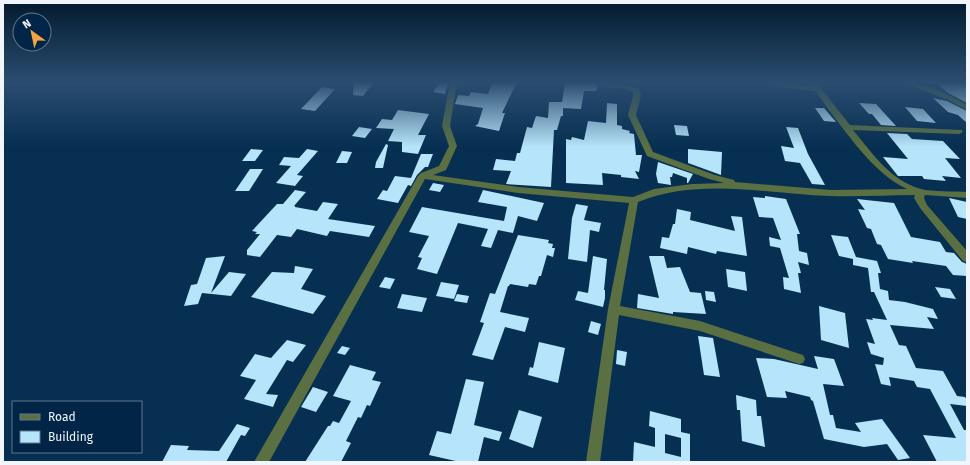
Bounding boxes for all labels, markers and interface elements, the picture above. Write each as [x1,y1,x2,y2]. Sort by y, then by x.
north arrow [12,12,52,52]
text: N [20,17,33,31]
legend [12,401,142,453]
text: Road [48,410,76,424]
text: Building [48,430,94,444]

